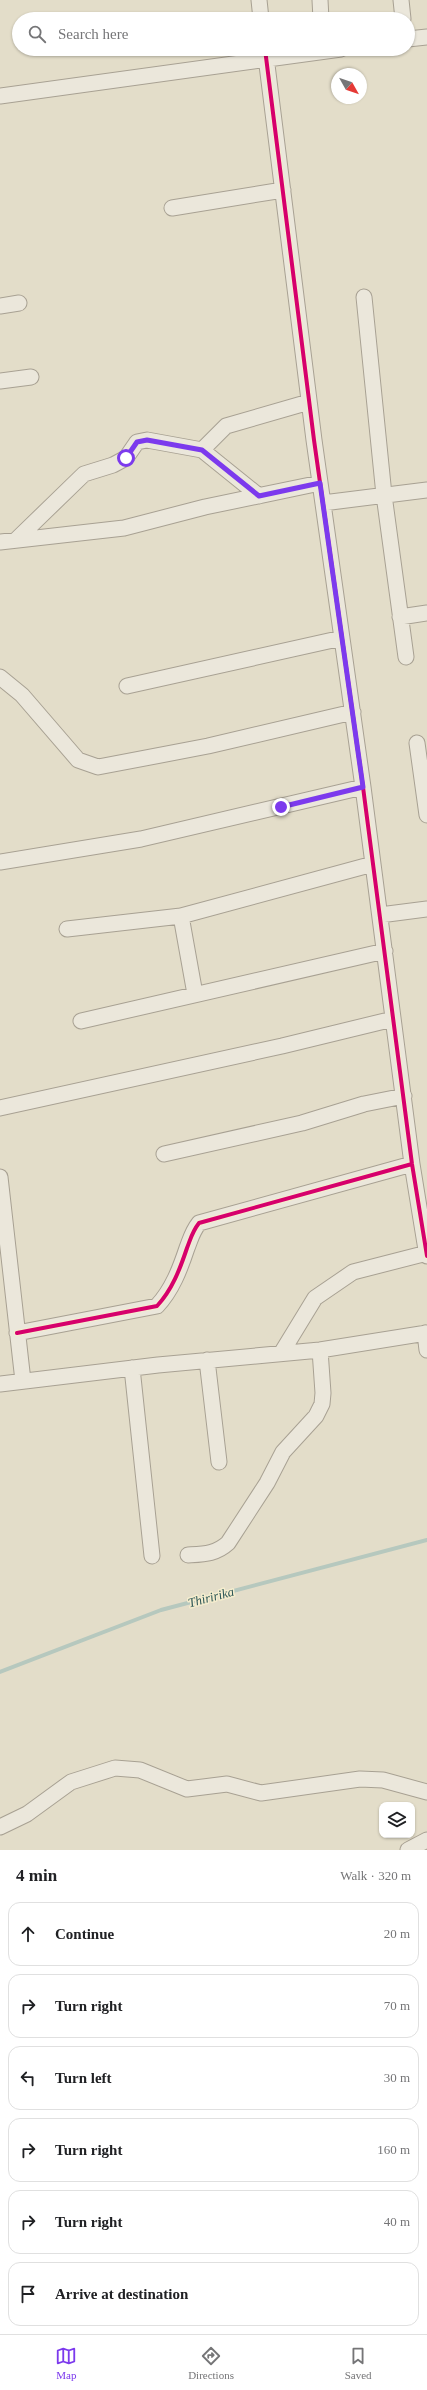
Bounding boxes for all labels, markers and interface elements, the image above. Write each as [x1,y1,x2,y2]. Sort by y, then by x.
search box [12,12,415,56]
icon: search [26,23,48,45]
text: Search here [58,26,128,42]
north arrow [331,68,367,104]
route start [117,449,135,467]
route end [272,798,290,816]
water label: Thiririka [186,1584,236,1610]
map controls [379,1802,415,1838]
button: layers [379,1802,415,1838]
text: 4 min [16,1866,57,1885]
text: Walk · 320 m [340,1868,411,1883]
icon: ahead [17,1923,39,1945]
text: Continue [55,1926,114,1942]
text: 20 m [384,1926,410,1941]
icon: right [17,1995,39,2017]
text: Turn right [55,1998,122,2014]
text: 70 m [384,1998,410,2013]
icon: left [17,2067,39,2089]
text: Turn left [55,2070,112,2086]
text: 30 m [384,2070,410,2085]
icon: right [17,2139,39,2161]
text: Turn right [55,2142,122,2158]
text: 160 m [377,2142,410,2157]
icon: right [17,2211,39,2233]
text: Turn right [55,2214,122,2230]
text: 40 m [384,2214,410,2229]
icon: arrive [17,2283,39,2305]
text: Arrive at destination [55,2286,188,2302]
tab: Map [55,2345,77,2381]
tab: Directions [188,2345,234,2381]
tab: Saved [345,2345,372,2381]

